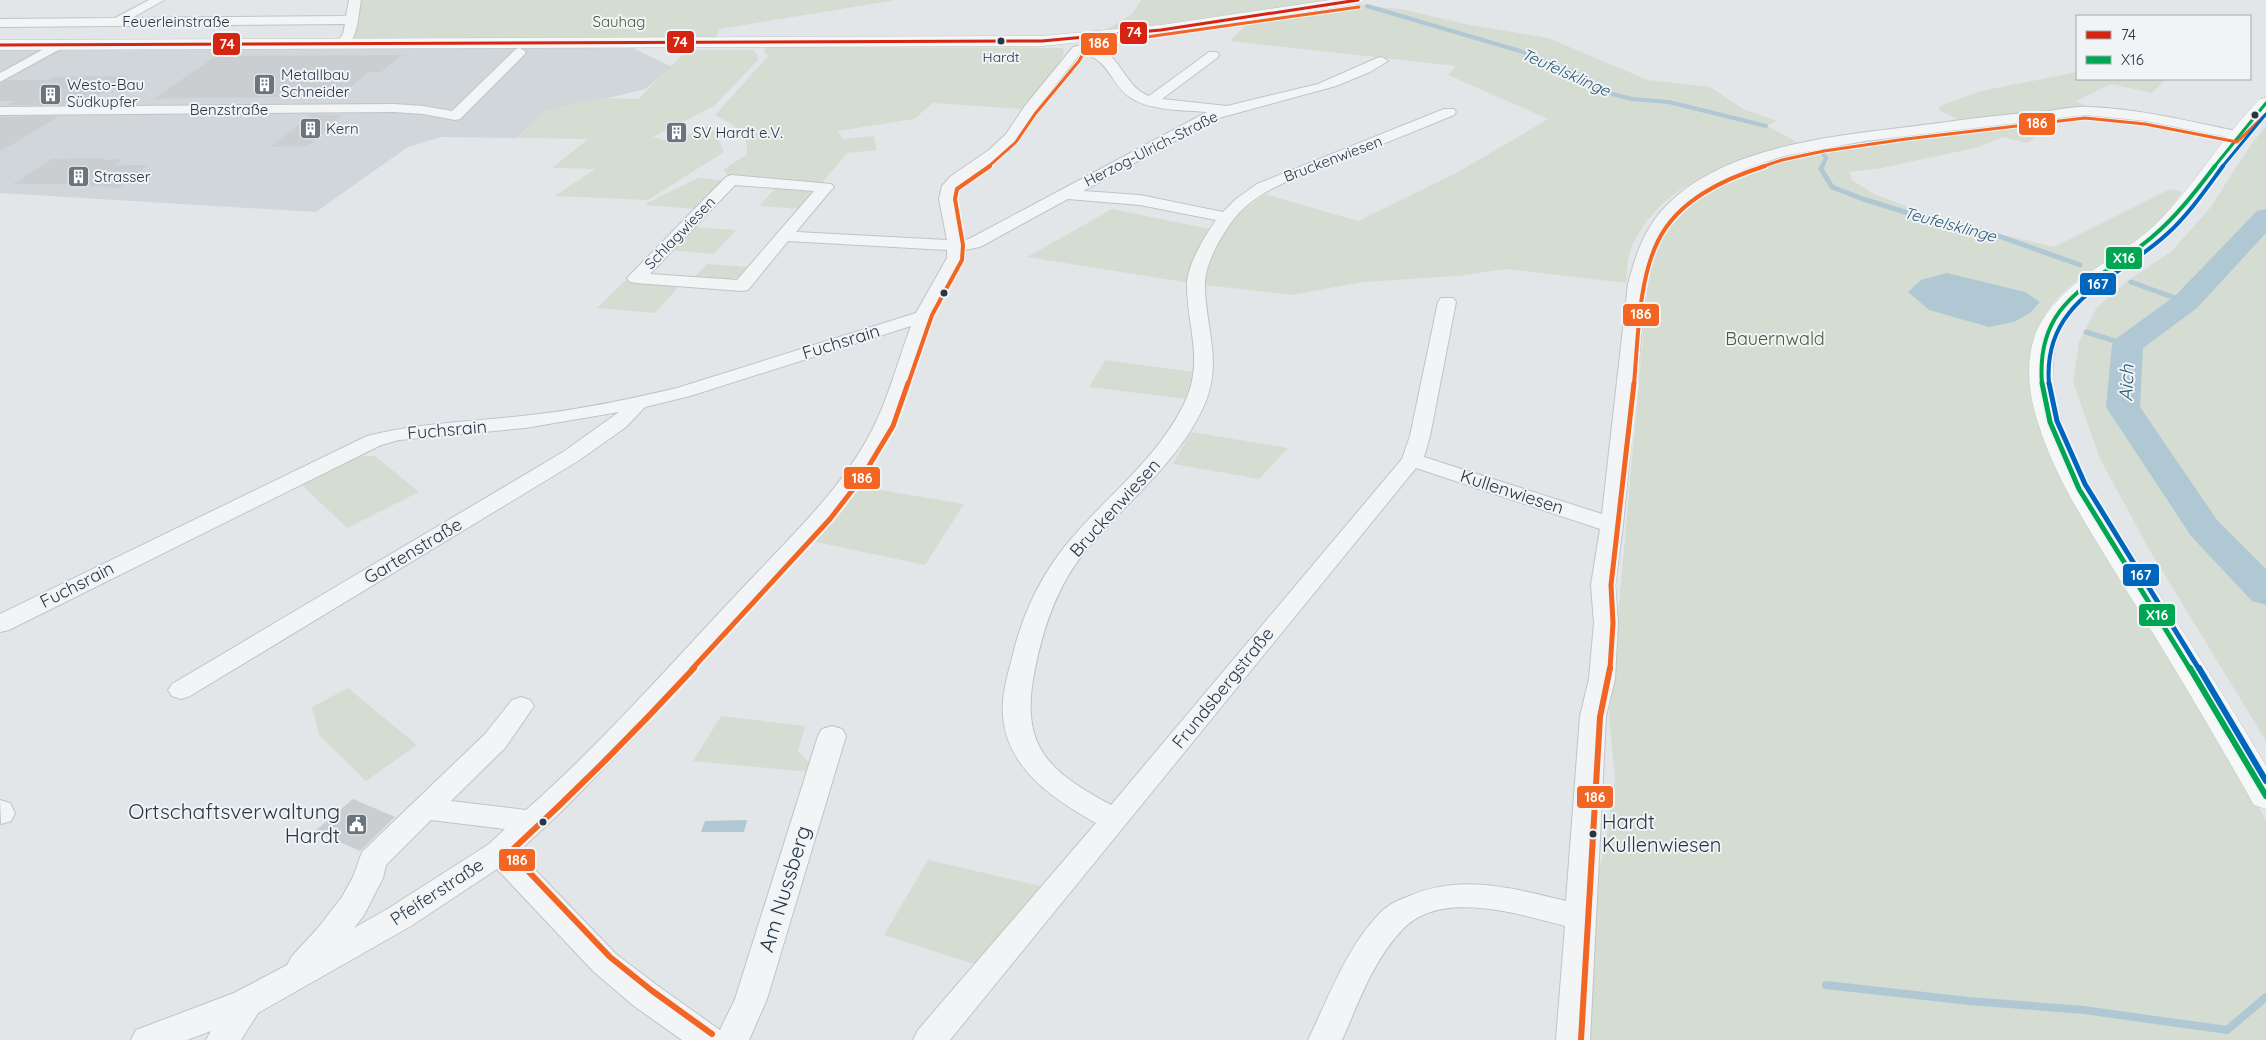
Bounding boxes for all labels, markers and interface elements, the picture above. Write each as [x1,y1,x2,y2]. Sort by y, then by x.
street label: Feuerleinstraße [122,12,230,31]
park label: Sauhag [593,12,645,31]
legend [2076,15,2251,80]
line badge: 74 [1119,21,1148,45]
text: 74 [1126,23,1142,41]
text: 74 [2121,25,2136,44]
line badge: 74 [666,30,695,54]
line badge: 74 [212,32,241,56]
line badge: 186 [1080,32,1118,56]
text: 74 [672,33,688,51]
text: 186 [1089,34,1110,52]
text: 74 [219,35,235,53]
marker: Hardt [996,36,1006,46]
water label: Teufelsklinge [1519,44,1614,101]
place label: Hardt [983,48,1020,66]
text: X16 [2121,50,2144,69]
place label: Metallbau Schneider [281,65,350,101]
building icon: Metallbau Schneider [253,72,277,96]
place label: Westo-Bau Südkupfer [67,75,144,111]
building icon: Westo-Bau Südkupfer [39,82,63,106]
street label: Benzstraße [190,100,268,119]
street label: Herzog-Ulrich-Straße [1081,107,1221,190]
unlabelled marker [2250,110,2260,120]
line badge: 186 [2018,112,2056,136]
text: 186 [2027,114,2048,132]
building icon: Kern [298,117,322,141]
place label: Kern [326,119,359,138]
building icon: SV Hardt e.V. [665,121,689,145]
place label: SV Hardt e.V. [693,123,783,142]
street label: Bruckenwiesen [1281,131,1385,186]
building icon: Strasser [66,165,90,189]
place label: Strasser [94,167,151,186]
street label: Schlagwiesen [640,192,719,273]
water label: Teufelsklinge [1902,202,1999,246]
line badge: X16 [2105,246,2143,270]
text: X16 [2113,249,2135,267]
line badge: 167 [2079,272,2117,296]
text: 167 [2088,275,2109,293]
unlabelled marker [939,288,949,298]
line badge: 186 [1622,303,1660,327]
text: 186 [1631,305,1652,323]
street label: Fuchsrain [799,319,882,364]
park label: Bauernwald [1725,327,1825,350]
water label: Aich [2113,363,2139,402]
street label: Fuchsrain [406,415,488,444]
street label: Bruckenwiesen [1064,454,1165,562]
street label: Kullenwiesen [1458,464,1567,519]
line badge: 186 [843,466,881,490]
text: 186 [852,469,873,487]
street label: Gartenstraße [359,512,466,589]
street label: Fuchsrain [36,556,118,613]
line badge: 167 [2122,563,2160,587]
text: 167 [2131,566,2152,584]
line badge: X16 [2138,603,2176,627]
text: X16 [2146,606,2168,624]
street label: Frundsbergstraße [1167,623,1278,753]
line badge: 186 [1576,785,1614,809]
text: 186 [1585,788,1606,806]
place label: Ortschaftsverwaltung Hardt [128,798,340,848]
place label: Hardt Kullenwiesen [1602,809,1721,857]
public building icon: Ortschaftsverwaltung Hardt [344,812,368,836]
unlabelled marker [538,817,548,827]
street label: Am Nussberg [752,822,816,955]
marker: Hardt Kullenwiesen [1588,829,1598,839]
line badge: 186 [498,848,536,872]
text: 186 [507,851,528,869]
street label: Pfeiferstraße [386,853,488,930]

